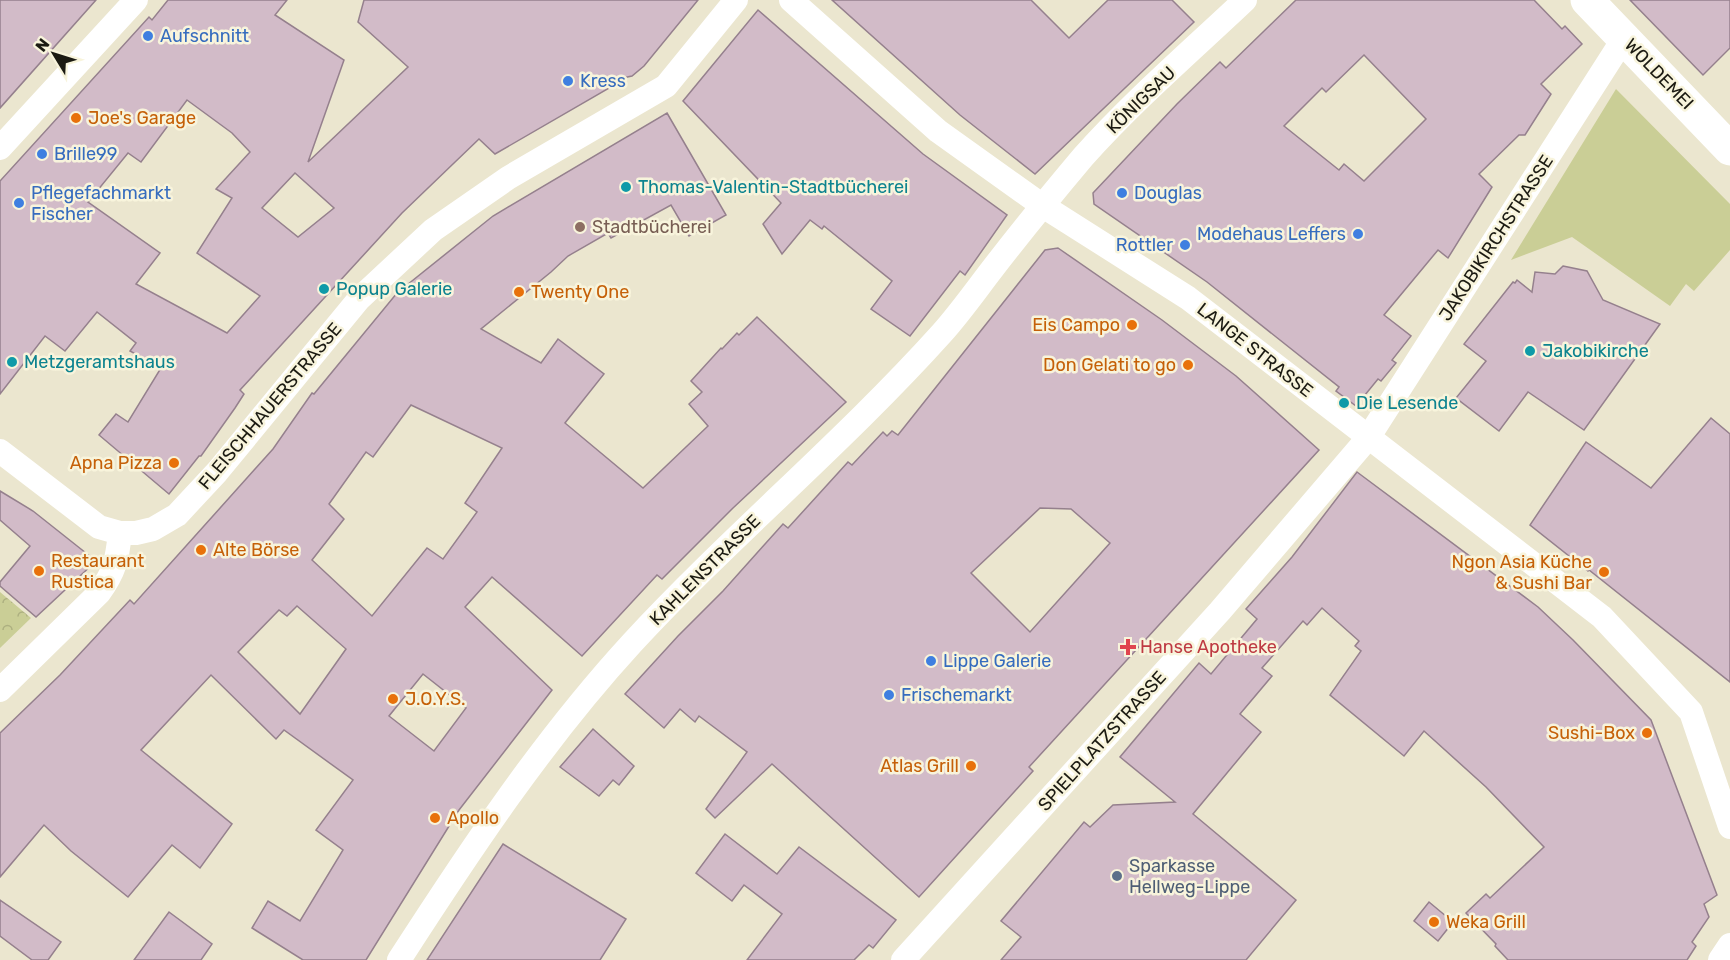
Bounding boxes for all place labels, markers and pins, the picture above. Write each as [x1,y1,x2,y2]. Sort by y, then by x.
place label: Aufschnitt [160,25,249,47]
marker: Aufschnitt [141,29,155,43]
place label: Kress [580,70,626,92]
marker: Kress [561,74,575,88]
place label: Joe's Garage [88,107,196,129]
marker: Joe's Garage [69,111,83,125]
place label: Brille99 [54,143,117,165]
marker: Brille99 [35,147,49,161]
place label: Thomas-Valentin-Stadtbücherei [638,176,908,198]
marker: Thomas-Valentin-Stadtbücherei [619,180,633,194]
place label: Pflegefachmarkt Fischer [31,182,171,225]
place label: Douglas [1134,182,1202,204]
marker: Douglas [1115,186,1129,200]
marker: Pflegefachmarkt Fischer [12,196,26,210]
place label: Stadtbücherei [592,216,712,238]
marker: Stadtbücherei [573,220,587,234]
place label: Modehaus Leffers [1197,223,1346,245]
marker: Modehaus Leffers [1351,227,1365,241]
place label: Rottler [1116,234,1173,256]
marker: Rottler [1178,238,1192,252]
place label: Popup Galerie [336,278,452,300]
place label: Twenty One [531,281,629,303]
marker: Popup Galerie [317,282,331,296]
marker: Twenty One [512,285,526,299]
place label: Eis Campo [1032,314,1120,336]
marker: Eis Campo [1125,318,1139,332]
place label: Jakobikirche [1542,340,1649,362]
marker: Jakobikirche [1523,344,1537,358]
place label: Metzgeramtshaus [24,351,175,373]
place label: Don Gelati to go [1043,354,1176,376]
marker: Metzgeramtshaus [5,355,19,369]
marker: Don Gelati to go [1181,358,1195,372]
place label: Die Lesende [1356,392,1458,414]
marker: Die Lesende [1337,396,1351,410]
place label: Apna Pizza [70,452,162,474]
marker: Apna Pizza [167,456,181,470]
place label: Alte Börse [213,539,299,561]
marker: Alte Börse [194,543,208,557]
place label: Restaurant Rustica [51,550,144,593]
place label: Ngon Asia Küche & Sushi Bar [1451,551,1592,594]
marker: Restaurant Rustica [32,564,46,578]
marker: Ngon Asia Küche & Sushi Bar [1597,565,1611,579]
place label: Hanse Apotheke [1140,636,1277,658]
marker: Hanse Apotheke [1121,640,1135,654]
place label: Lippe Galerie [943,650,1051,672]
marker: Lippe Galerie [924,654,938,668]
place label: Frischemarkt [901,684,1012,706]
place label: J.O.Y.S. [405,688,466,710]
marker: Frischemarkt [882,688,896,702]
marker: J.O.Y.S. [386,692,400,706]
place label: Sushi-Box [1548,722,1635,744]
marker: Sushi-Box [1640,726,1654,740]
place label: Atlas Grill [880,755,959,777]
marker: Atlas Grill [964,759,978,773]
place label: Apollo [447,807,499,829]
marker: Apollo [428,811,442,825]
place label: Sparkasse Hellweg-Lippe [1129,855,1250,898]
marker: Sparkasse Hellweg-Lippe [1110,869,1124,883]
place label: Weka Grill [1446,911,1526,933]
marker: Weka Grill [1427,915,1441,929]

